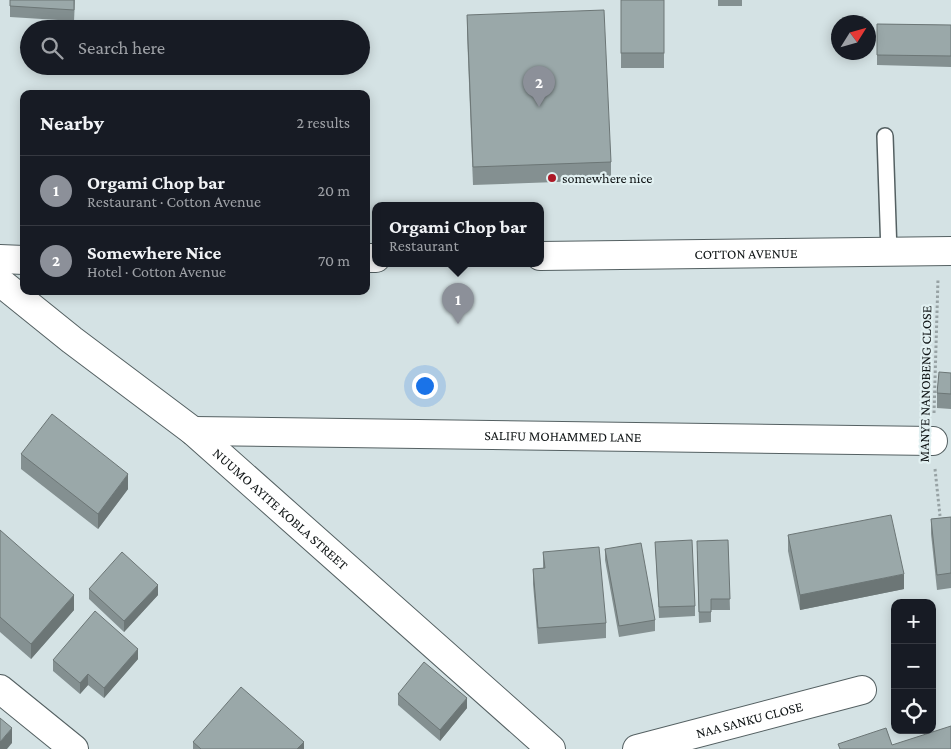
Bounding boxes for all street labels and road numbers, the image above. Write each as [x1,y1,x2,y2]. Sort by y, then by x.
street label: COTTON AVENUE [694,245,798,262]
street label: MANYE NANOBENG CLOSE [916,305,934,462]
street label: SALIFU MOHAMMED LANE [484,427,642,445]
street label: NUUMO AYITE KOBLA STREET [210,445,352,573]
street label: NAA SANKU CLOSE [694,698,805,741]

